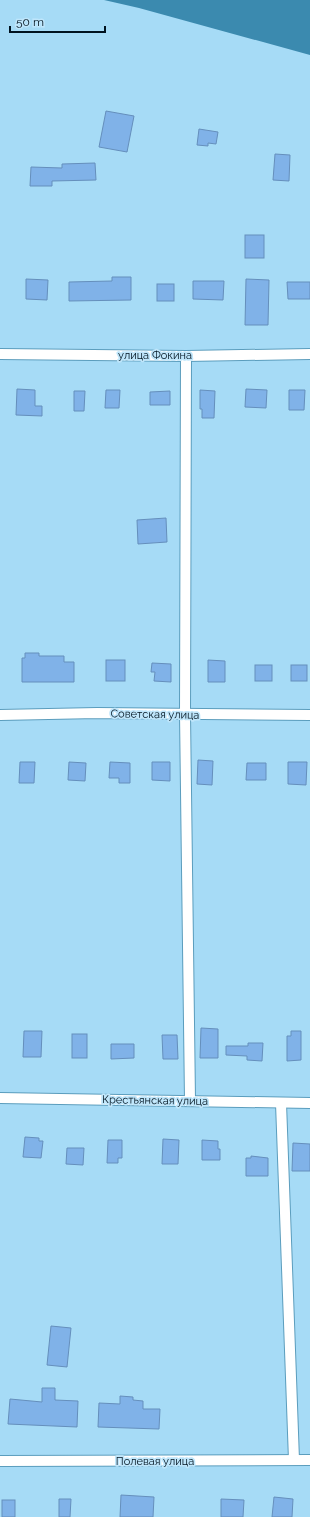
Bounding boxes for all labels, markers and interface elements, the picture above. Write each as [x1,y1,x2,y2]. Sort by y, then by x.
scale bar [10,8,105,34]
text: 50 m [16,15,44,29]
street label: улица Фокина [118,349,192,362]
street label: Советская улица [111,707,199,722]
street label: Крестьянская улица [102,1093,208,1108]
street label: Полевая улица [116,1455,194,1468]

